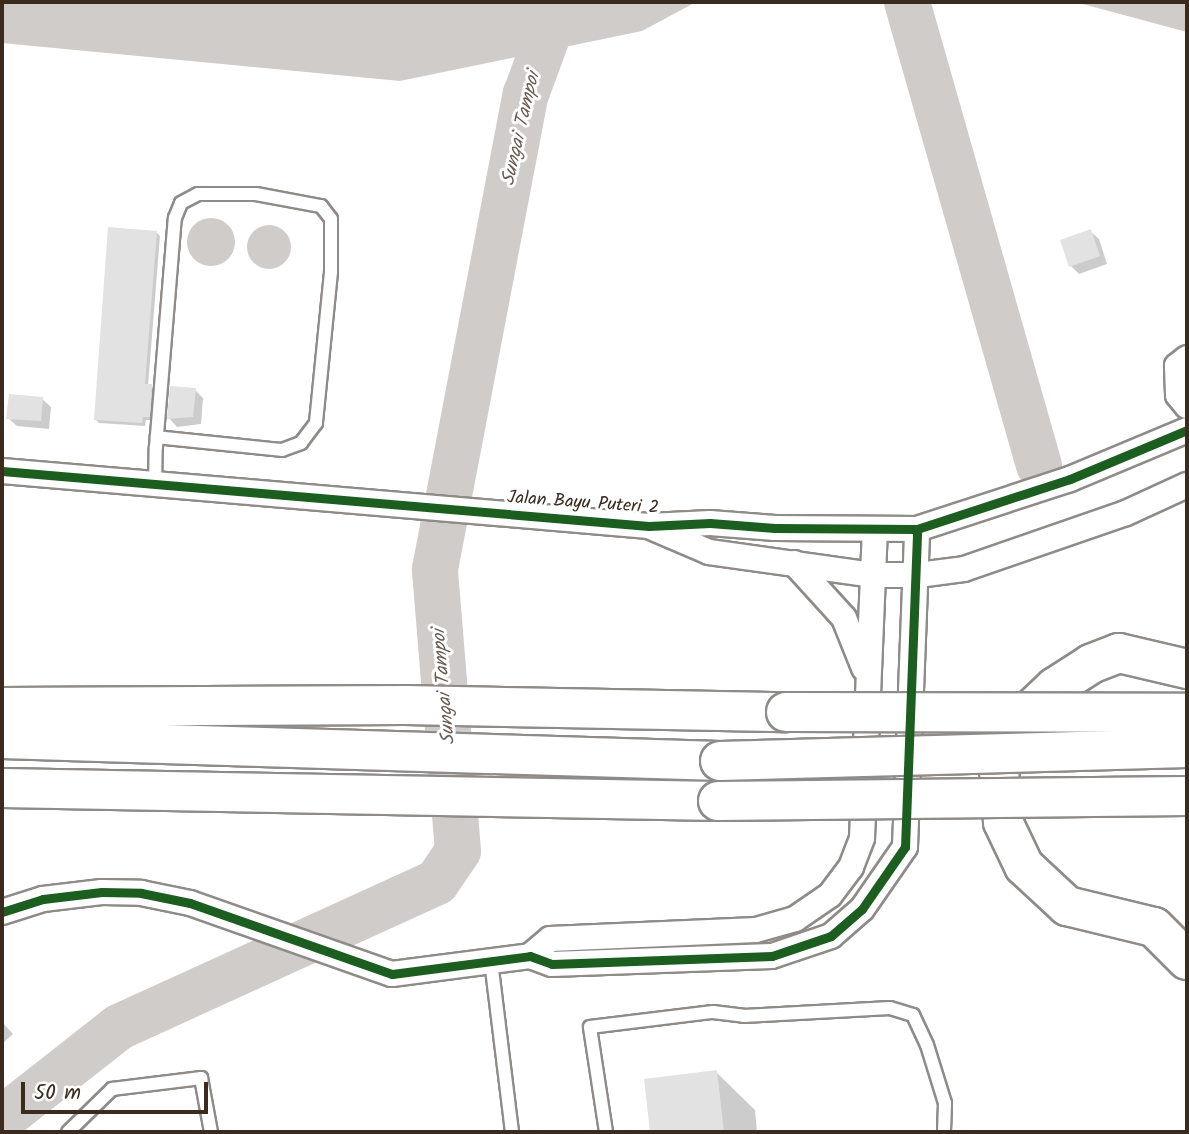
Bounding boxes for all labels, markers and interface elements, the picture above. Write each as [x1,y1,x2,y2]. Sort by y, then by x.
water label: Sungai Tampoi [498,70,546,188]
street label: Jalan Bayu Puteri 2 [506,488,660,520]
water label: Sungai Tampoi [429,628,461,746]
scale bar [24,1068,212,1112]
text: 50 m [34,1077,81,1110]

